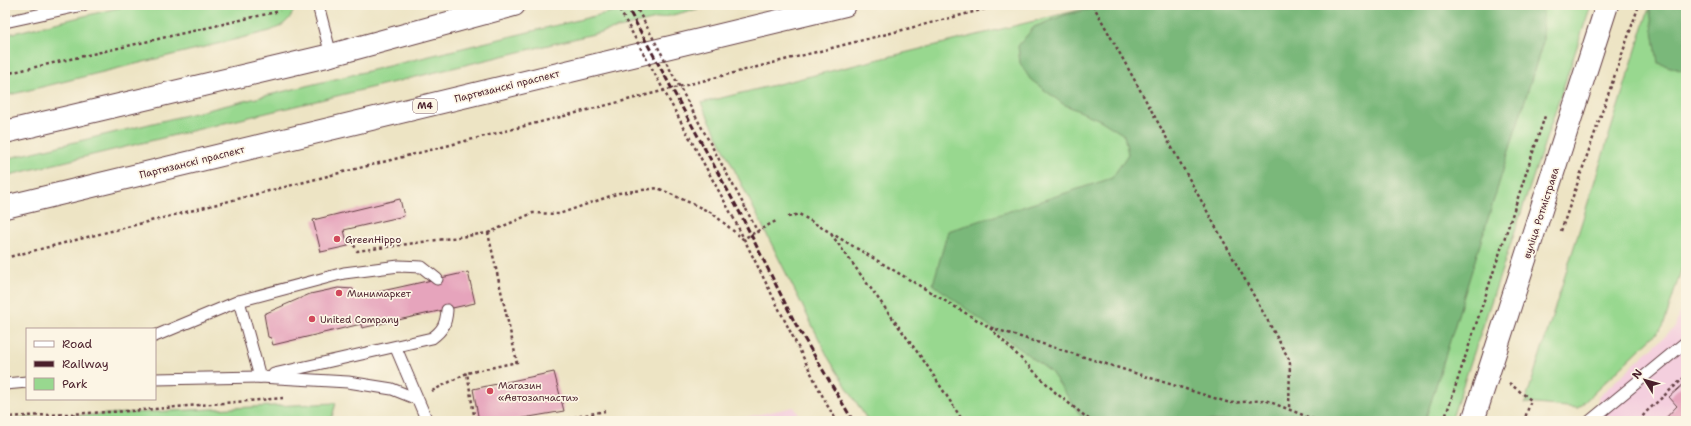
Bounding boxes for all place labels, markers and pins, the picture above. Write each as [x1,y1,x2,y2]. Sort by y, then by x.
place label: GreenHippo [345,233,401,246]
marker: GreenHippo [332,234,342,244]
place label: Минимаркет [347,287,412,300]
marker: Минимаркет [334,288,344,298]
place label: United Company [320,313,399,326]
marker: United Company [307,314,317,324]
place label: Магазин «Автозапчасти» [498,379,578,404]
marker: Магазин «Автозапчасти» [485,386,495,396]

